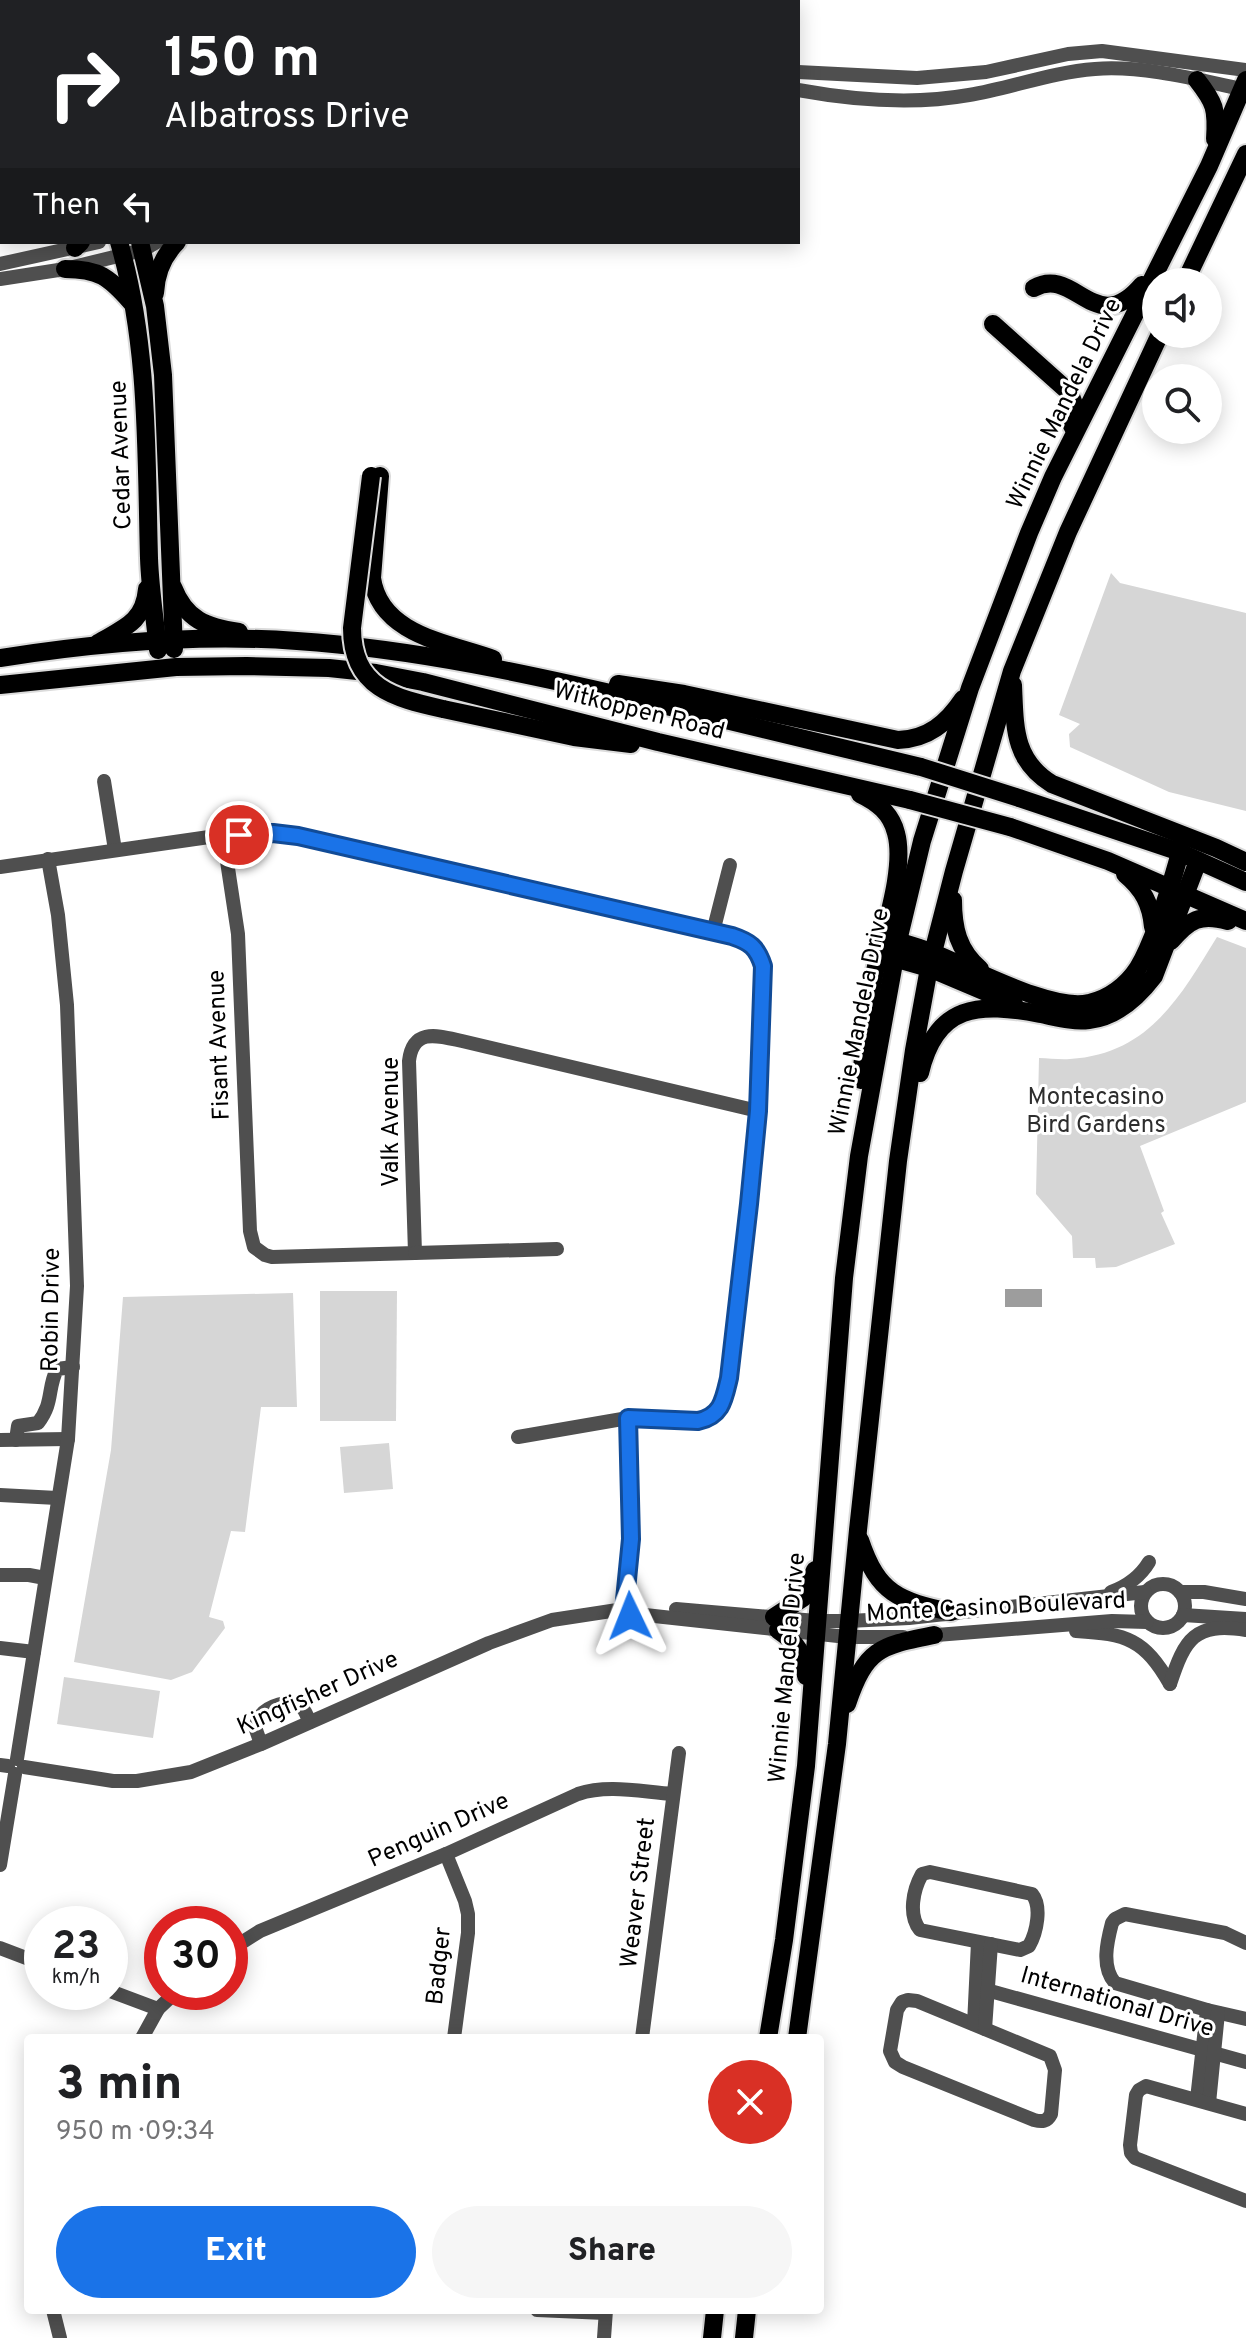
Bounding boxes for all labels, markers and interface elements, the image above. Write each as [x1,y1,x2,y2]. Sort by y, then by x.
text: 150 m [164,26,320,96]
icon: right [32,32,136,136]
text: Albatross Drive [164,95,410,141]
icon: left [116,184,160,228]
text: Then [32,188,100,225]
map controls [1142,268,1222,444]
button: sound [1142,268,1222,348]
street label: Winnie Mandela Drive [1001,293,1129,515]
button: search [1142,364,1222,444]
street label: Cedar Avenue [104,380,140,530]
street label: Witkoppen Road [550,676,728,748]
pin [205,801,273,869]
icon: arrive [217,813,261,857]
street label: Winnie Mandela Drive [823,906,897,1138]
street label: Fisant Avenue [202,969,238,1121]
street label: Valk Avenue [377,1057,407,1187]
park label: Montecasino Bird Gardens [1026,1083,1166,1141]
street label: Robin Drive [36,1248,68,1372]
street label: Winnie Mandela Drive [763,1551,813,1785]
position arrow [588,1574,672,1658]
street label: Monte Casino Boulevard [865,1586,1127,1630]
street label: Kingfisher Drive [233,1645,403,1743]
street label: Penguin Drive [364,1787,514,1875]
street label: Weaver Street [615,1816,663,1970]
speed limit sign: 30 [144,1906,248,2010]
text: 23 [52,1923,100,1973]
street label: Badger [421,1925,459,2007]
street label: International Drive [1017,1961,1217,2045]
text: km/h [52,1965,100,1991]
text: 3 min [56,2056,182,2116]
button: close [708,2060,792,2144]
text: 950 m · 09:34 [56,2116,215,2149]
button: Exit [56,2206,416,2298]
button: Share [432,2206,792,2298]

